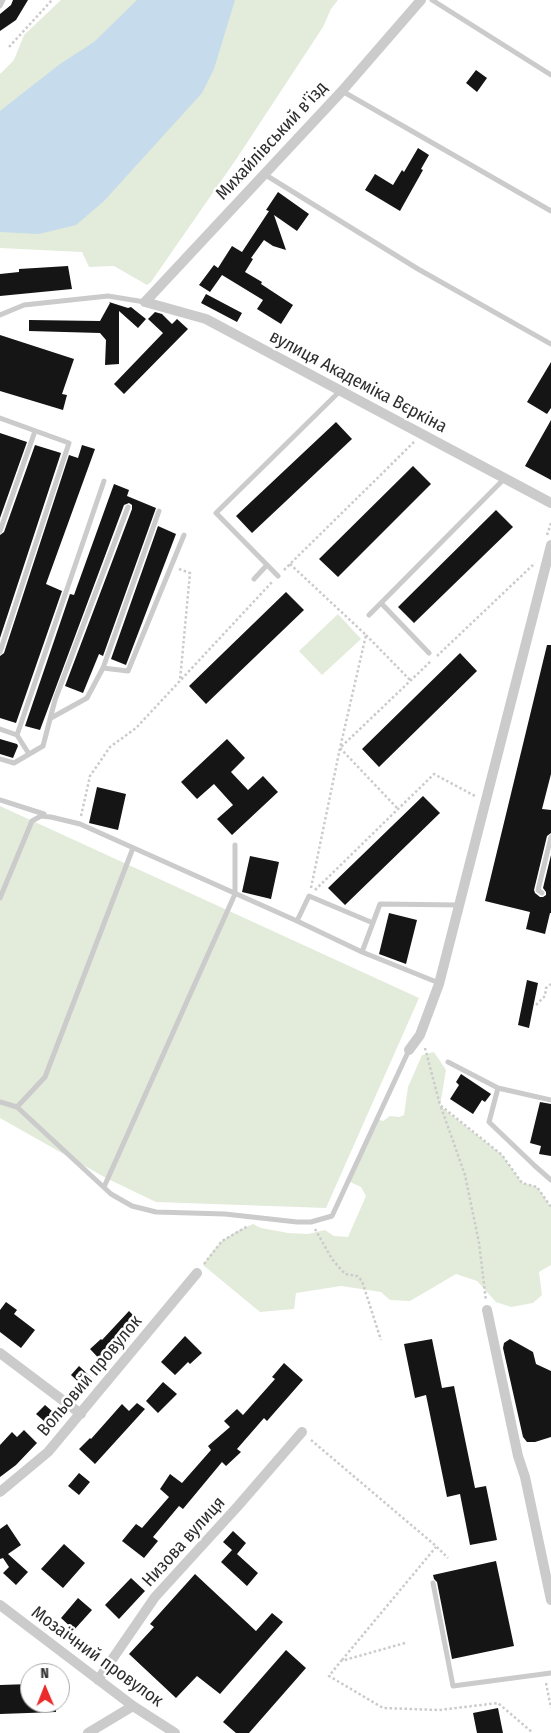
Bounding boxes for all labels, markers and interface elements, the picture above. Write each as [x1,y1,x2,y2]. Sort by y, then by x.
street label: Михайлівський в'їзд [212,77,332,205]
street label: вулиця Академіка Вєркіна [266,326,450,438]
street label: Вольовий провулок [33,1311,147,1441]
street label: Низова вулиця [138,1492,230,1592]
street label: Мозаїчний провулок [27,1602,167,1712]
north arrow [20,1663,70,1713]
text: N [40,1665,49,1682]

